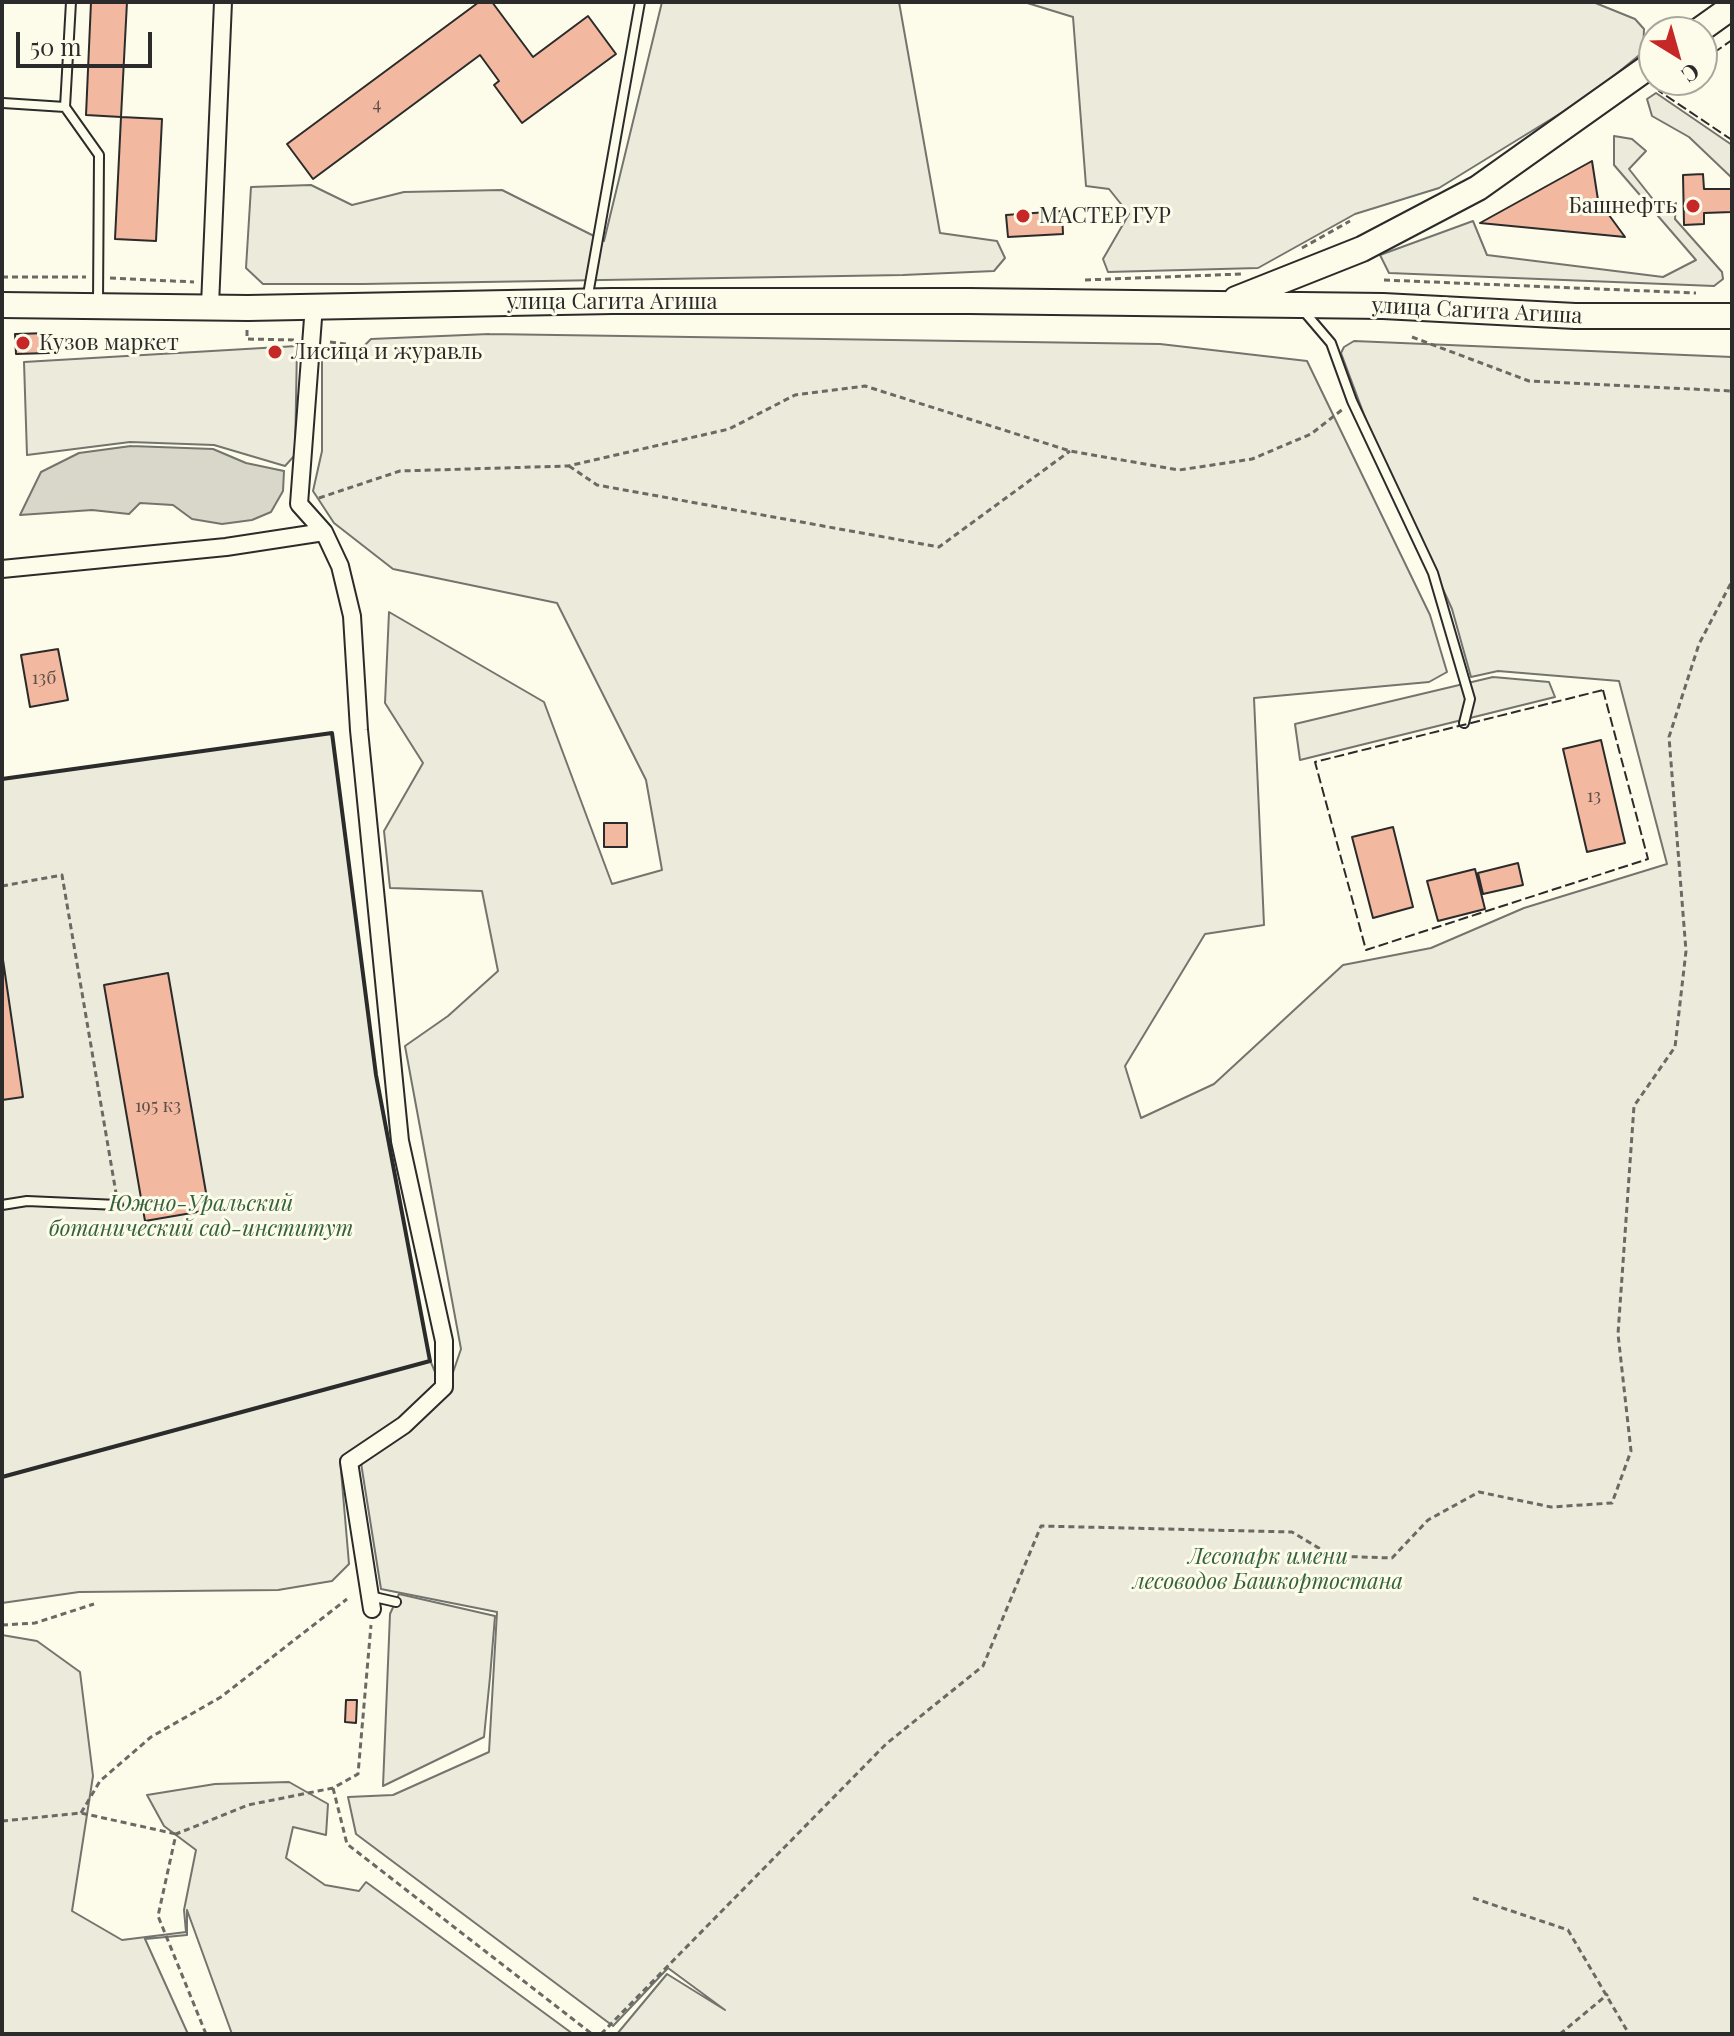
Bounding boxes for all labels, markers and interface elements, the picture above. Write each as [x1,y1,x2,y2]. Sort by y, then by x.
scale bar [20,16,156,66]
north arrow [1638,16,1718,96]
text: 50 m [30,30,82,62]
text: С [1676,57,1706,90]
house number: 4 [373,93,381,115]
place label: Башнефть [1569,193,1677,219]
marker: Башнефть [1684,197,1702,215]
place label: МАСТЕР ГУР [1039,203,1171,229]
marker: МАСТЕР ГУР [1014,207,1032,225]
street label: улица Сагита Агиша [507,289,717,315]
street label: улица Сагита Агиша [1371,292,1583,330]
place label: Кузов маркет [39,330,179,356]
marker: Кузов маркет [14,334,32,352]
place label: Лисица и журавль [291,339,482,365]
marker: Лисица и журавль [266,343,284,361]
house number: 13б [32,667,56,689]
house number: 13 [1587,785,1601,807]
house number: 195 к3 [135,1095,181,1117]
park label: Южно-Уральский ботанический сад-институт [49,1191,353,1242]
park label: Лесопарк имени лесоводов Башкортостана [1133,1544,1403,1596]

